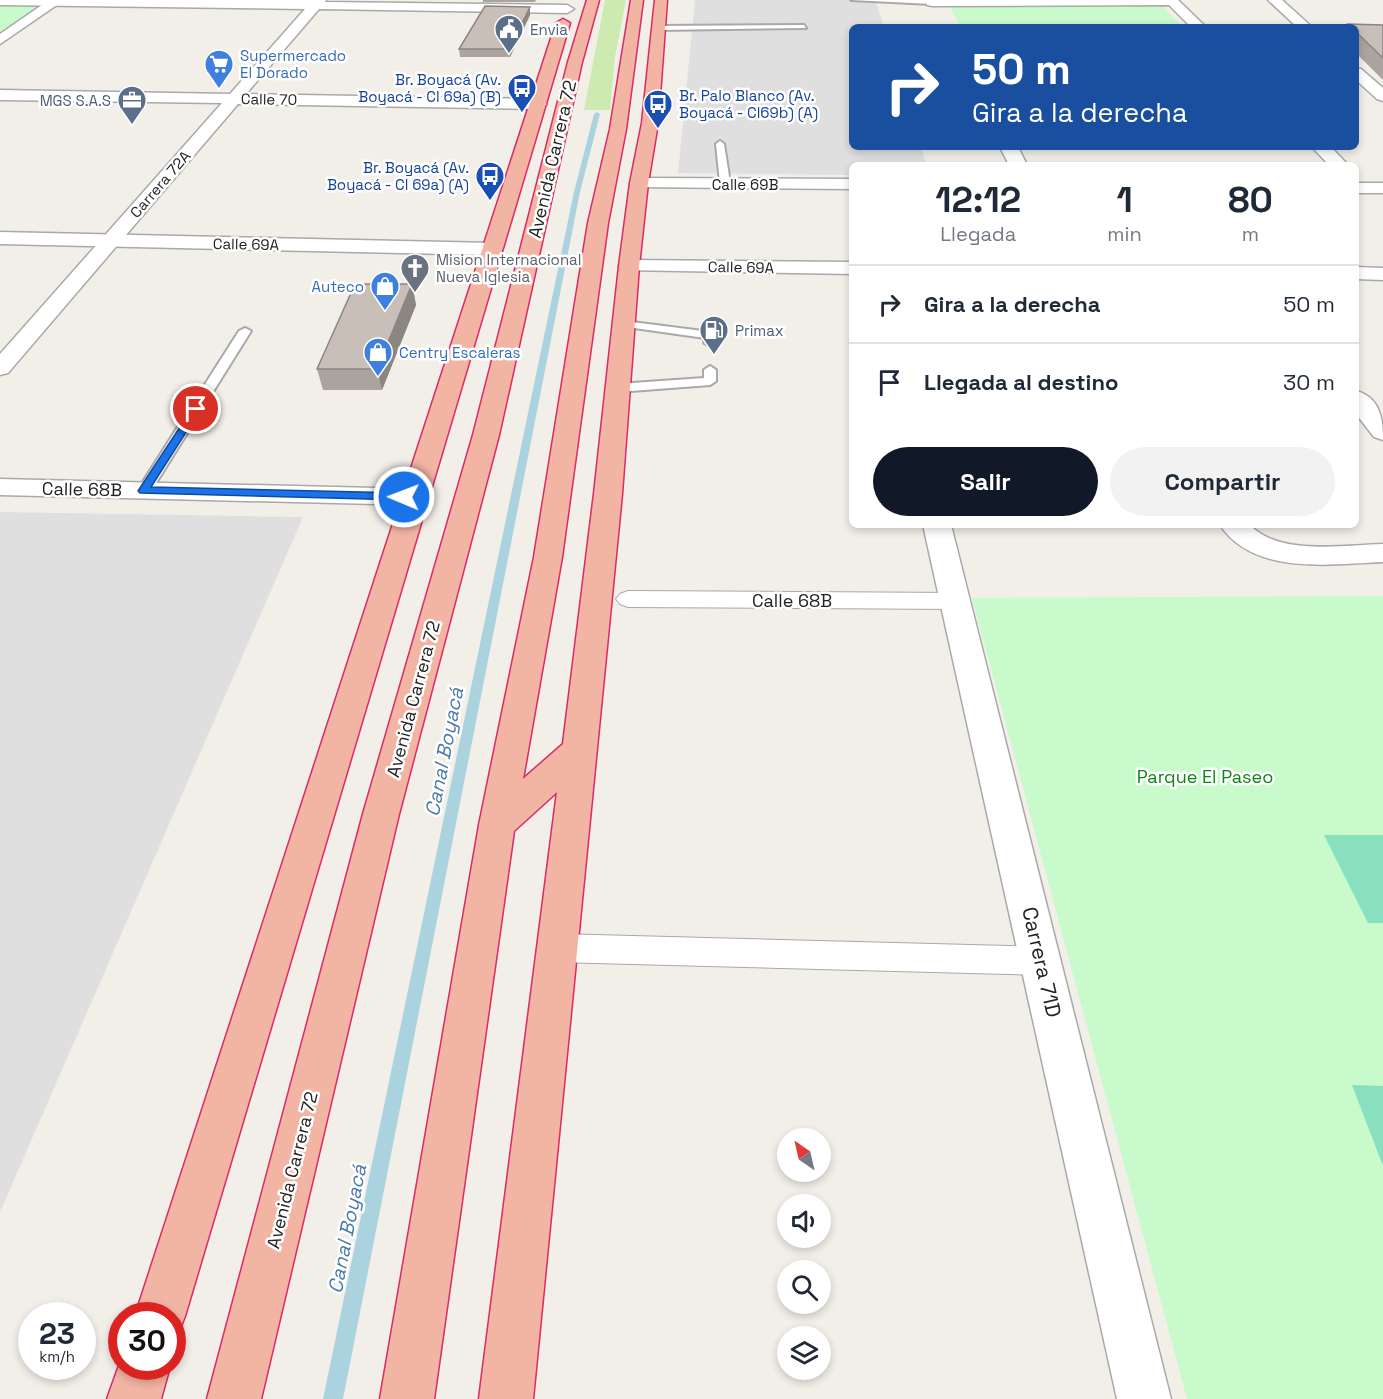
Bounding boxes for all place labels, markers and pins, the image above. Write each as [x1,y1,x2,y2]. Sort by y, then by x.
public building icon: Envia [493,13,525,55]
place label: Envia [530,20,568,39]
place label: Supermercado El Dorado [240,46,346,82]
supermarket icon: Supermercado El Dorado [203,48,235,90]
place label: Br. Boyacá (Av. Boyacá - Cl 69a) (B) [358,70,501,107]
bus stop icon: Br. Boyacá (Av. Boyacá - Cl 69a) (B) [506,72,538,114]
office icon: MGS S.A.S [116,84,148,126]
place label: Br. Palo Blanco (Av. Boyacá - Cl69b) (A) [679,86,818,123]
bus stop icon: Br. Palo Blanco (Av. Boyacá - Cl69b) (A) [642,88,674,130]
place label: MGS S.A.S [40,91,111,110]
place label: Br. Boyacá (Av. Boyacá - Cl 69a) (A) [327,158,469,195]
bus stop icon: Br. Boyacá (Av. Boyacá - Cl 69a) (A) [474,160,506,202]
place label: Mision Internacional Nueva Iglesia [436,250,581,286]
church icon: Mision Internacional Nueva Iglesia [399,252,431,294]
shop icon: Auteco [369,270,401,312]
place label: Auteco [312,277,364,296]
fuel station icon: Primax [698,314,730,356]
place label: Primax [735,321,784,340]
shop icon: Centry Escaleras [362,336,394,378]
place label: Centry Escaleras [399,343,521,362]
pin [170,383,221,434]

